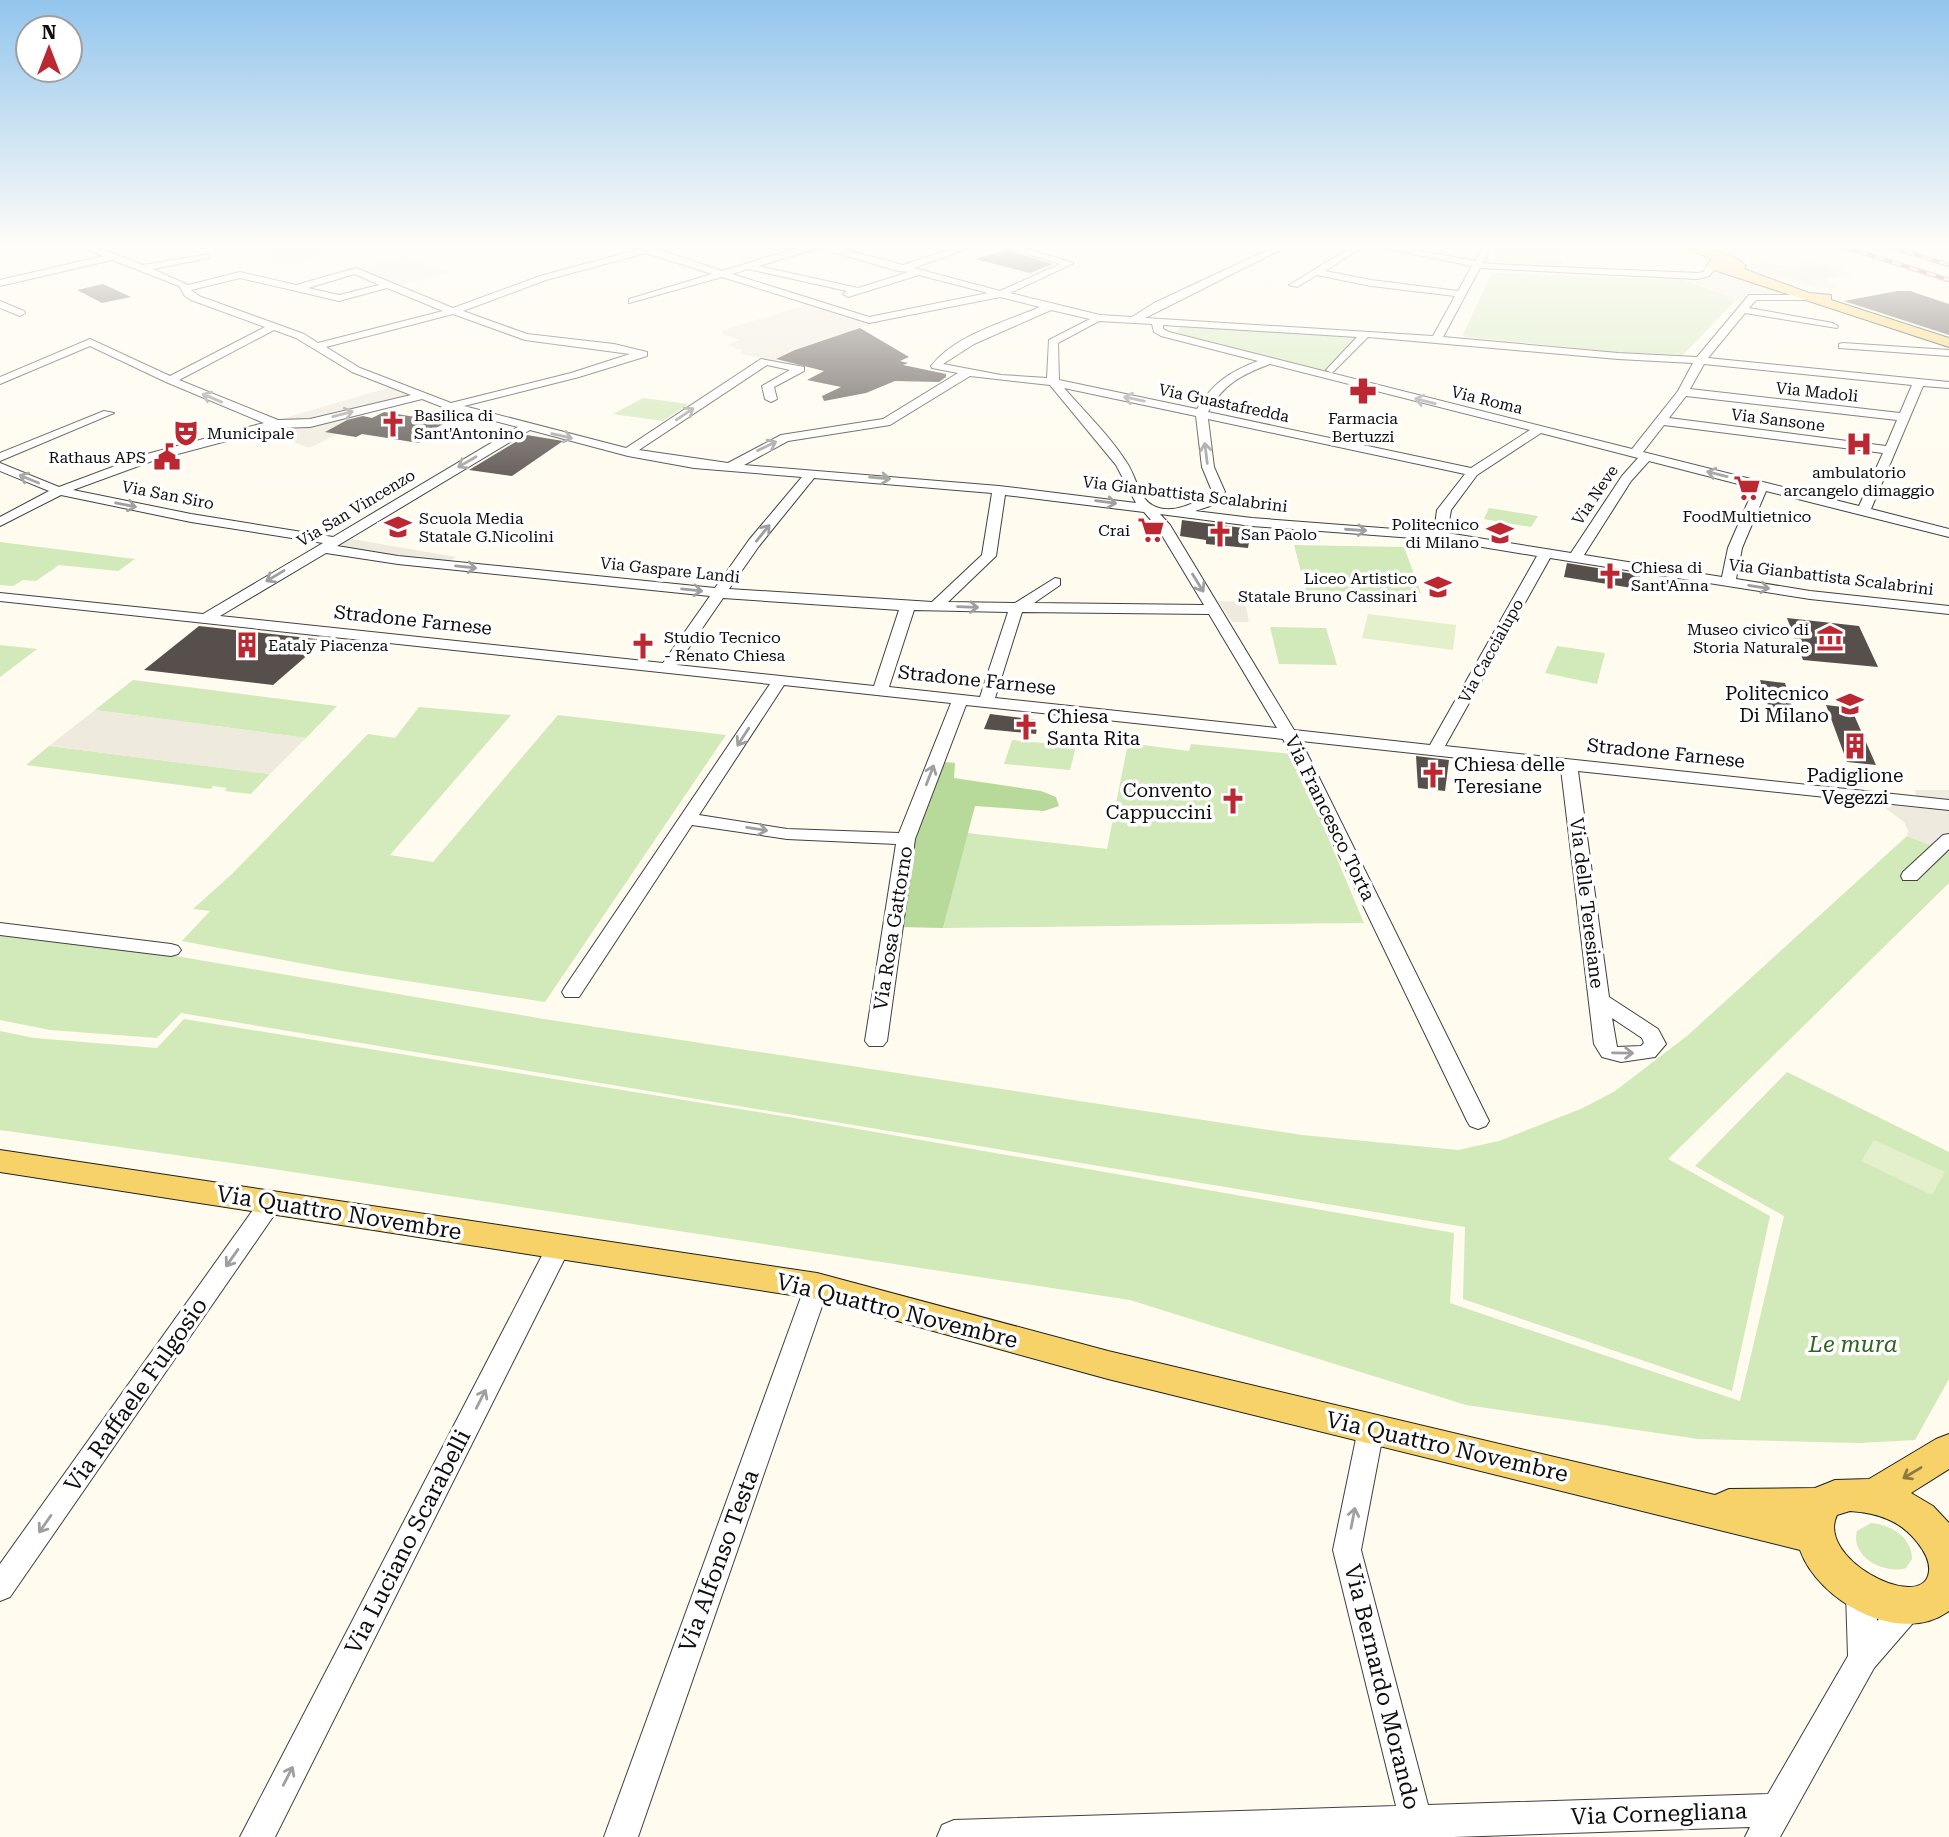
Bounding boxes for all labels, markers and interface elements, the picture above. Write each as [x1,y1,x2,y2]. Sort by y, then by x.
north arrow [14,14,84,84]
text: N [42,21,57,44]
pharmacy icon: Farmacia Bertuzzi [1348,376,1378,406]
street label: Via Madoli [1775,378,1859,406]
street label: Via Guastafredda [1157,380,1291,426]
street label: Via Roma [1449,382,1525,418]
one-way arrow [202,390,224,403]
one-way arrow [1123,392,1146,406]
one-way arrow [1414,394,1436,407]
street label: Via Sansone [1730,405,1826,435]
place label: Basilica di Sant'Antonino [414,406,524,443]
one-way arrow [331,407,353,420]
one-way arrow [675,407,694,421]
church icon: Basilica di Sant'Antonino [378,409,408,439]
place label: Farmacia Bertuzzi [1328,409,1398,446]
theatre icon: Municipale [171,418,201,448]
place label: Municipale [207,424,295,443]
hospital icon: ambulatorio arcangelo dimaggio [1844,429,1874,459]
one-way arrow [551,431,573,444]
one-way arrow [756,439,777,452]
public building icon: Rathaus APS [152,442,182,472]
one-way arrow [1200,442,1213,465]
place label: Rathaus APS [48,448,146,467]
one-way arrow [457,455,477,469]
street label: Via Neve [1568,461,1622,529]
place label: ambulatorio arcangelo dimaggio [1783,463,1935,500]
street label: Via San Vincenzo [294,465,419,551]
one-way arrow [1706,467,1728,480]
one-way arrow [19,472,41,485]
one-way arrow [868,472,890,485]
street label: Via Gianbattista Scalabrini [1081,472,1289,516]
supermarket icon: FoodMultietnico [1732,473,1762,503]
street label: Via San Siro [120,477,216,513]
one-way arrow [1094,496,1117,509]
one-way arrow [114,498,137,512]
place label: FoodMultietnico [1683,507,1812,526]
place label: Scuola Media Statale G.Nicolini [419,509,554,546]
school or university icon: Scuola Media Statale G.Nicolini [383,512,413,542]
supermarket icon: Crai [1136,515,1166,545]
place label: Politecnico di Milano [1391,515,1479,552]
school or university icon: Politecnico di Milano [1485,518,1515,548]
church icon: San Paolo [1205,519,1235,549]
place label: Crai [1098,521,1130,540]
one-way arrow [755,524,771,542]
one-way arrow [1344,524,1367,537]
place label: San Paolo [1241,525,1317,544]
street label: Via Gaspare Landi [599,553,741,587]
street label: Via Gianbattista Scalabrini [1727,555,1935,599]
place label: Chiesa di Sant'Anna [1631,558,1709,595]
one-way arrow [454,560,477,573]
church icon: Chiesa di Sant'Anna [1595,561,1625,591]
place label: Liceo Artistico Statale Bruno Cassinari [1238,569,1417,606]
one-way arrow [266,570,286,584]
school or university icon: Liceo Artistico Statale Bruno Cassinari [1423,572,1453,602]
one-way arrow [1191,573,1206,592]
one-way arrow [1747,581,1770,594]
one-way arrow [680,584,703,597]
street label: Via Caccialupo [1455,596,1527,706]
street label: Stradone Farnese [333,600,493,640]
one-way arrow [956,601,979,614]
place label: Museo civico di Storia Naturale [1687,620,1809,657]
museum icon: Museo civico di Storia Naturale [1815,623,1845,653]
place label: Studio Tecnico - Renato Chiesa [664,628,785,665]
building icon: Eataly Piacenza [232,630,262,660]
church icon: Studio Tecnico - Renato Chiesa [628,631,658,661]
place label: Eataly Piacenza [268,636,388,655]
street label: Stradone Farnese [897,660,1057,700]
place label: Politecnico Di Milano [1725,682,1829,727]
school or university icon: Politecnico Di Milano [1835,689,1865,719]
place label: Chiesa Santa Rita [1047,705,1141,750]
church icon: Chiesa Santa Rita [1011,712,1041,742]
one-way arrow [736,727,750,747]
street label: Via Francesco Torta [1280,731,1380,905]
building icon: Padiglione Vegezzi [1840,731,1870,761]
street label: Stradone Farnese [1586,733,1746,773]
place label: Chiesa delle Teresiane [1454,753,1565,798]
church icon: Chiesa delle Teresiane [1418,760,1448,790]
place label: Padiglione Vegezzi [1806,764,1904,809]
one-way arrow [925,765,938,786]
place label: Convento Cappuccini [1106,779,1212,824]
church icon: Convento Cappuccini [1218,786,1248,816]
street label: Via delle Teresiane [1565,816,1609,990]
one-way arrow [745,823,768,836]
street label: Via Rosa Gattorno [869,844,917,1012]
one-way arrow [1612,1046,1635,1060]
street label: Via Quattro Novembre [215,1180,463,1246]
one-way arrow [225,1248,239,1267]
street label: Via Quattro Novembre [774,1268,1020,1354]
street label: Via Raffaele Fulgosio [59,1293,213,1497]
park label: Le mura [1807,1331,1898,1358]
one-way arrow [474,1389,488,1410]
street label: Via Quattro Novembre [1323,1406,1571,1488]
street label: Via Luciano Scarabelli [340,1425,476,1659]
street label: Via Alfonso Testa [673,1466,765,1656]
one-way arrow [1902,1466,1922,1480]
one-way arrow [1347,1507,1361,1530]
one-way arrow [38,1514,52,1533]
street label: Via Bernardo Morando [1338,1562,1426,1812]
one-way arrow [282,1766,295,1787]
street label: Via Cornegliana [1570,1797,1748,1831]

